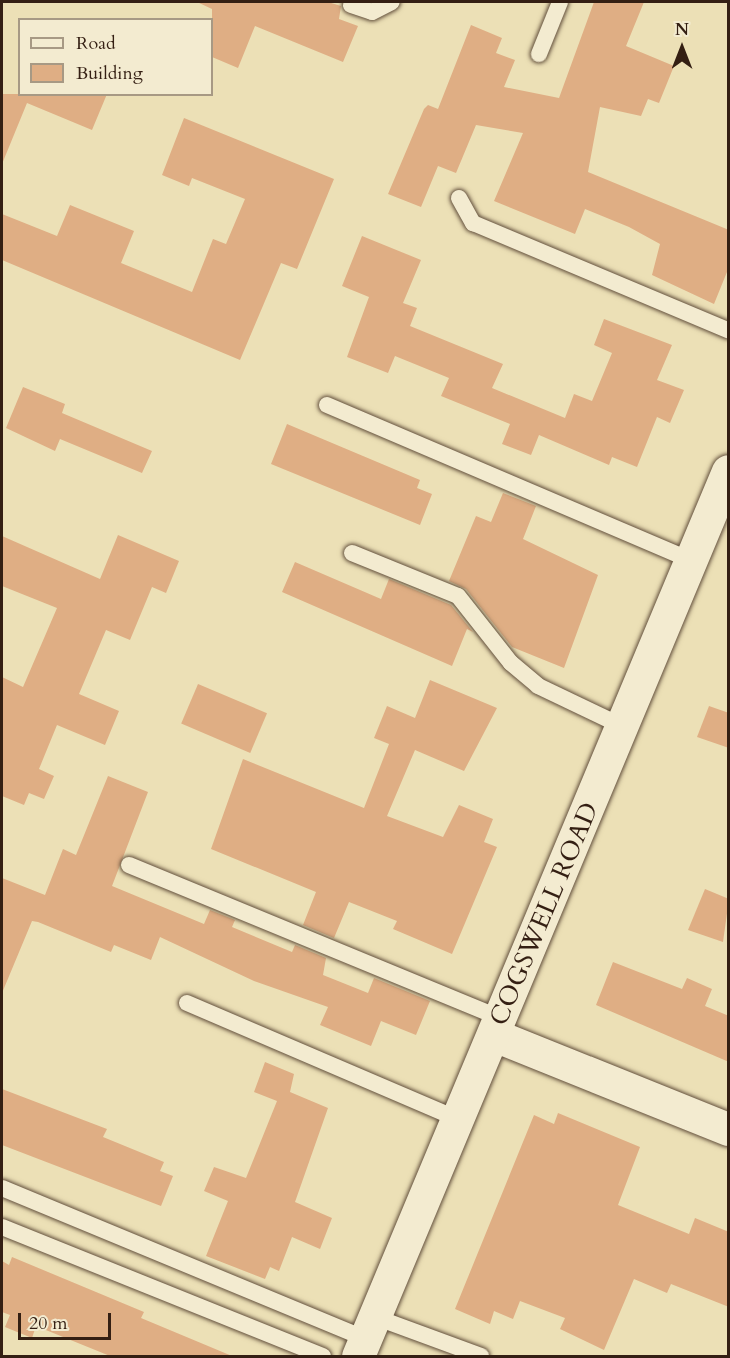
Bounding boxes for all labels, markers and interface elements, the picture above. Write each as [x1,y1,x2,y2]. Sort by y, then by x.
legend [18,18,213,96]
north arrow [652,18,712,78]
text: N [675,19,689,41]
text: Road [76,31,116,56]
text: Building [76,61,143,86]
street label: COGSWELL ROAD [483,798,605,1030]
scale bar [21,1301,114,1339]
text: 20 m [29,1311,68,1336]

